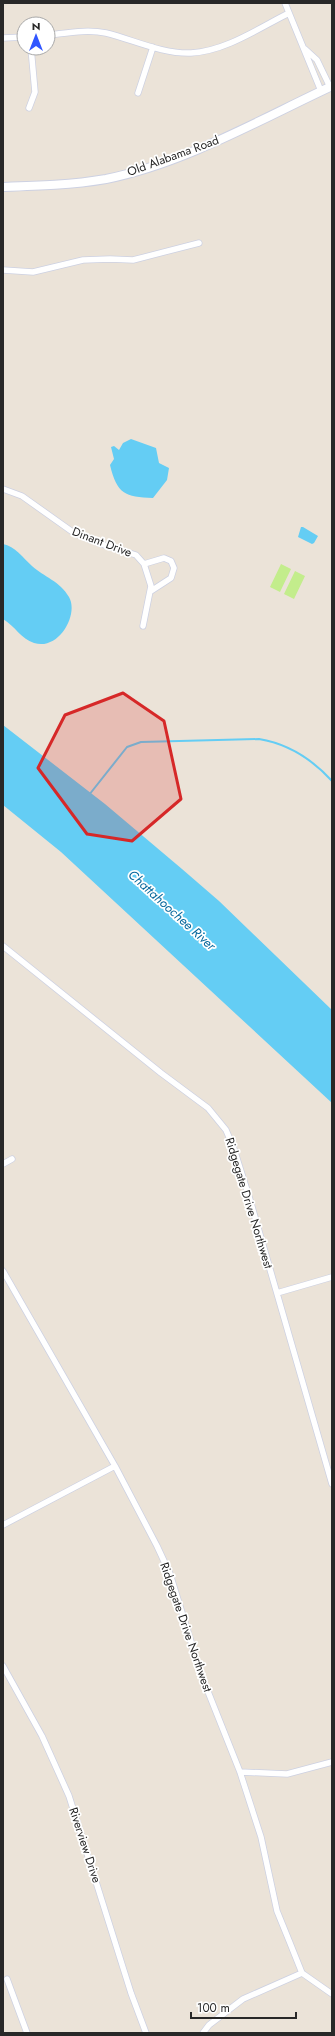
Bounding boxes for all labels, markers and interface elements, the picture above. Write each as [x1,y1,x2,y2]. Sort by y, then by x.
north arrow [16,16,56,56]
text: N [32,18,40,34]
street label: Old Alabama Road [125,131,221,181]
street label: Dinant Drive [69,522,135,562]
water label: Chattahoochee River [124,865,221,955]
street label: Ridgegate Drive Northwest [220,1135,278,1271]
street label: Ridgegate Drive Northwest [155,1560,217,1694]
street label: Riverview Drive [64,1805,106,1885]
scale bar [191,1994,296,2020]
text: 100 m [197,1999,230,2017]

